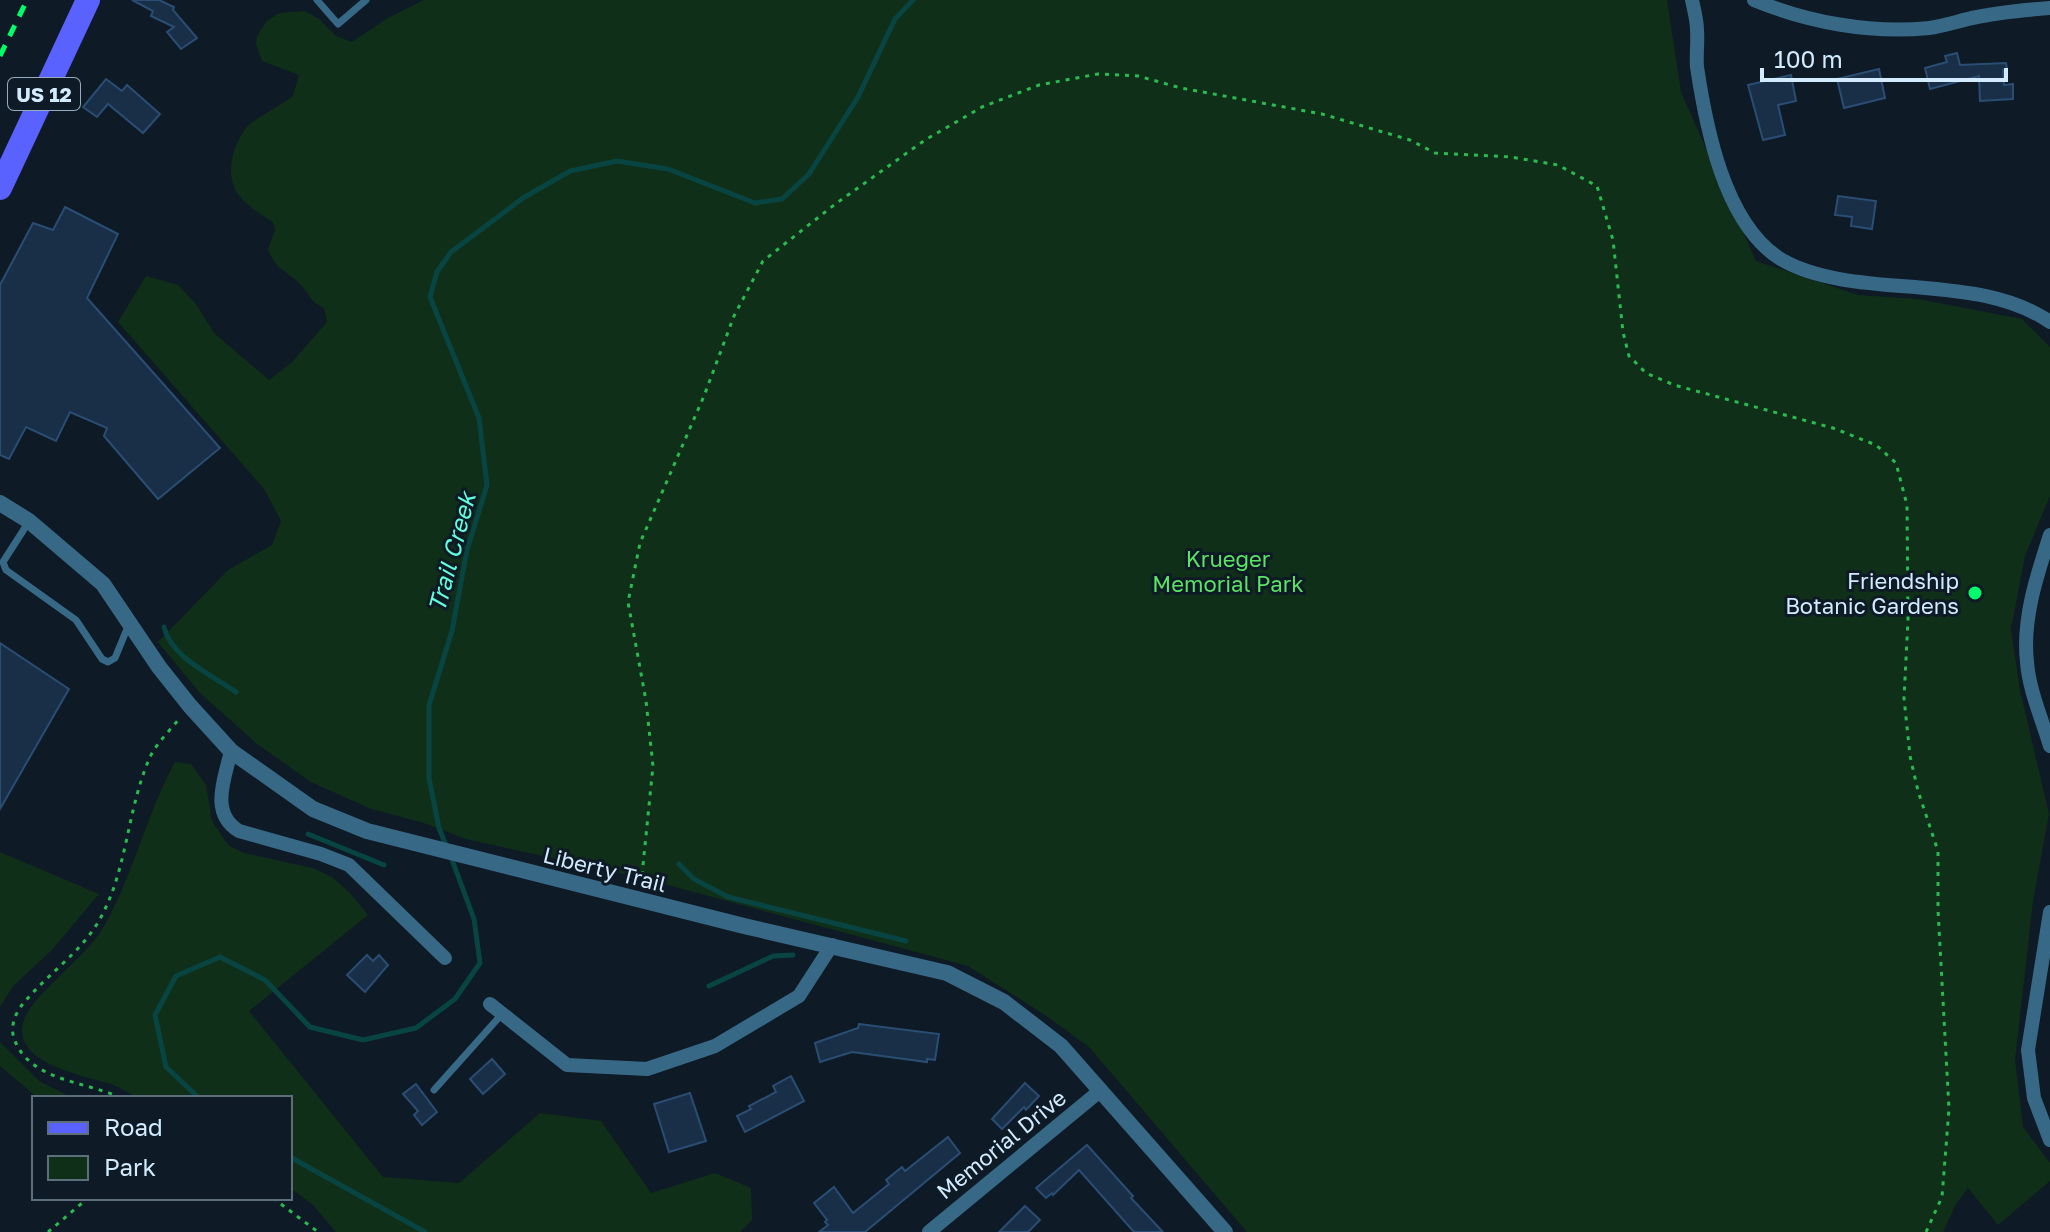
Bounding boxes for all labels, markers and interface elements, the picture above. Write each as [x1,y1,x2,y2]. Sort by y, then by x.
scale bar [1762,32,2006,82]
text: 100 m [1774,44,1843,73]
road number: US 12 [8,78,80,110]
water label: Trail Creek [421,487,481,615]
park label: Krueger Memorial Park [1152,545,1304,597]
place label: Friendship Botanic Gardens [1785,567,1959,619]
marker: Friendship Botanic Gardens [1966,584,1984,602]
street label: Liberty Trail [541,841,669,897]
street label: Memorial Drive [931,1084,1071,1204]
legend [32,1096,292,1200]
text: Road [104,1112,163,1141]
text: Park [104,1152,156,1181]

